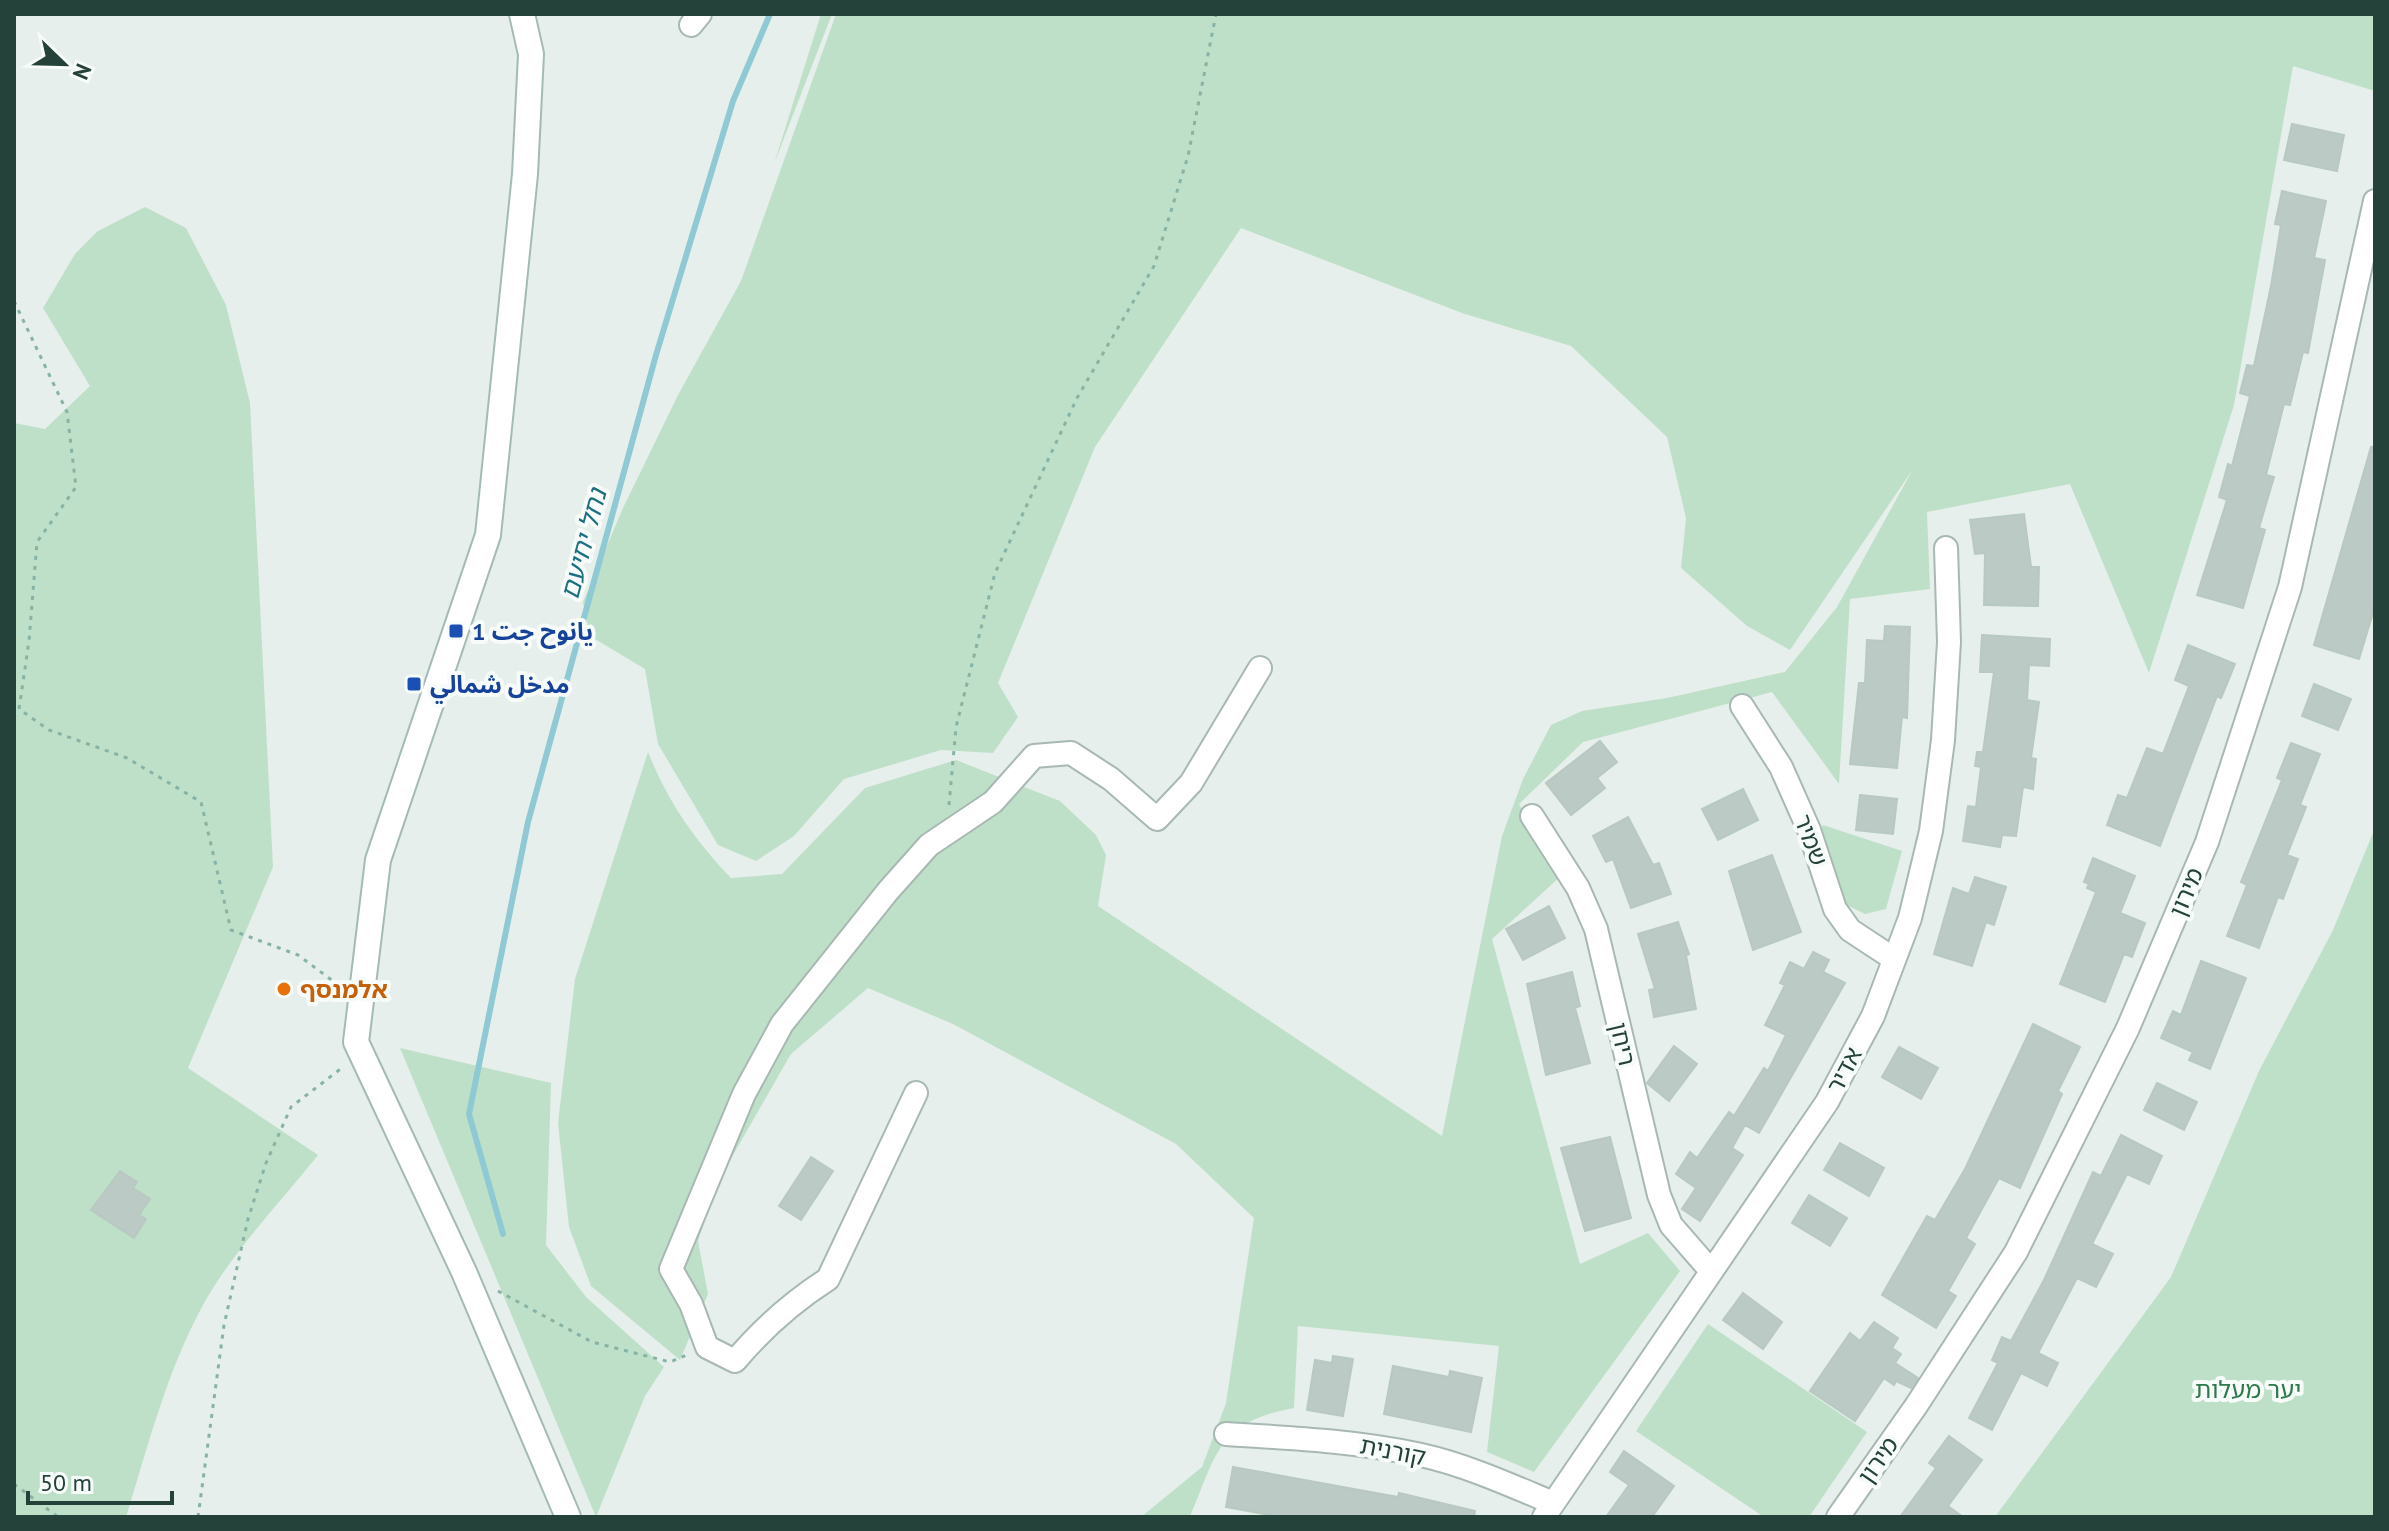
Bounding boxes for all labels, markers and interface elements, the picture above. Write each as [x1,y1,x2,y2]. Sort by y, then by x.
north arrow [24,24,104,104]
text: N [67,60,98,84]
water label: נחל יחיעם [552,483,614,603]
place label: يانوح جت 1 [472,616,593,649]
marker: يانوح جت 1 [447,622,465,640]
place label: مدخل شمالي [430,669,570,704]
marker: مدخل شمالي [405,675,423,693]
street label: שמיר [1787,810,1835,870]
street label: מירון [2162,863,2210,921]
place label: אלמנסף [300,974,388,1005]
marker: אלמנסף [275,980,293,998]
street label: ריחן [1603,1019,1643,1069]
street label: אדיר [1819,1042,1869,1098]
park label: יער מעלות [2195,1374,2301,1405]
street label: קורנית [1357,1429,1429,1473]
street label: מירון [1851,1431,1905,1489]
scale bar [28,1455,172,1505]
text: 50 m [40,1467,92,1498]

